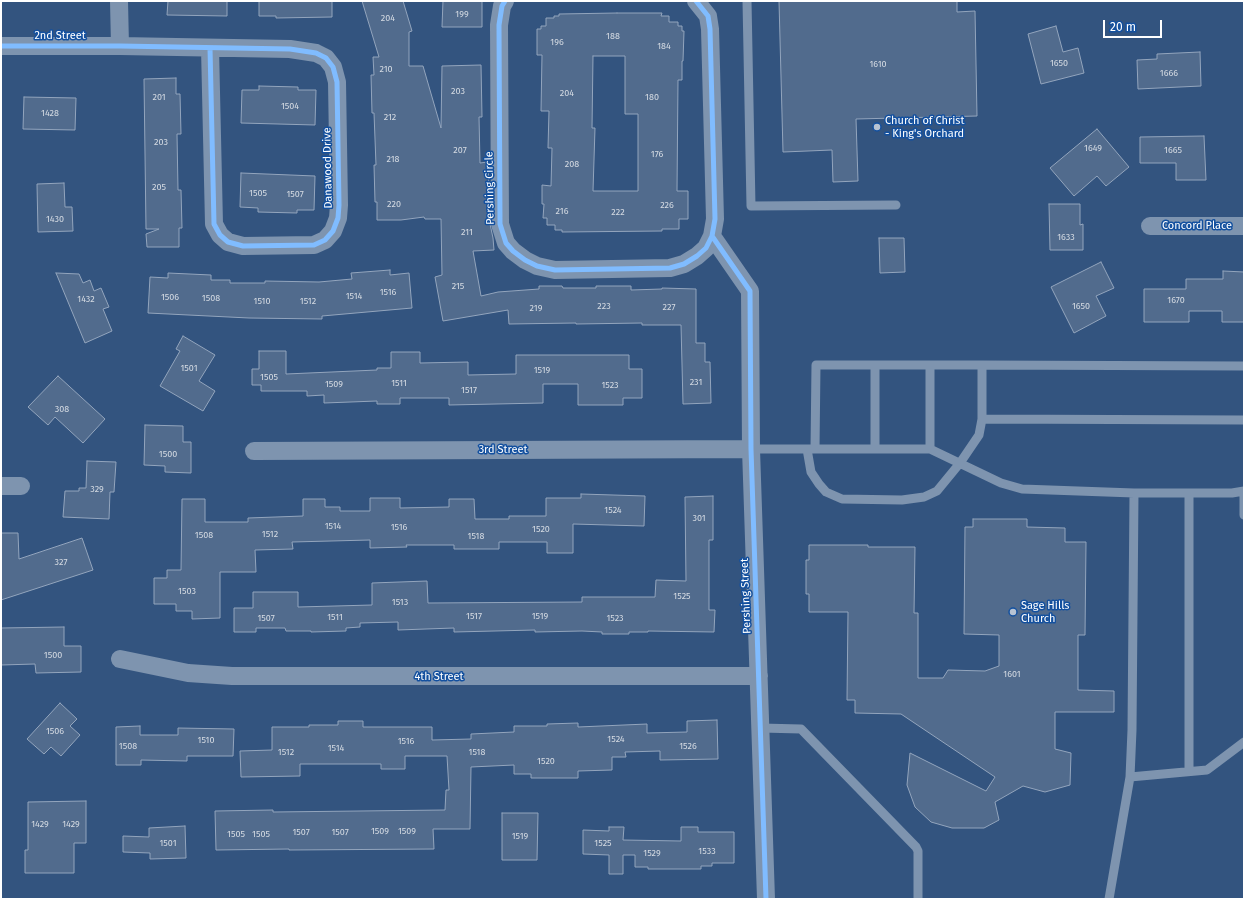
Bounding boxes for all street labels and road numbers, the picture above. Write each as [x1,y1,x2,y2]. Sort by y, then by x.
street label: 2nd Street [34,29,86,43]
street label: Danawood Drive [321,127,335,209]
street label: Pershing Circle [483,151,497,225]
street label: Concord Place [1162,219,1232,233]
street label: 3rd Street [479,443,527,457]
street label: Pershing Street [738,558,754,634]
street label: 4th Street [414,670,464,684]

